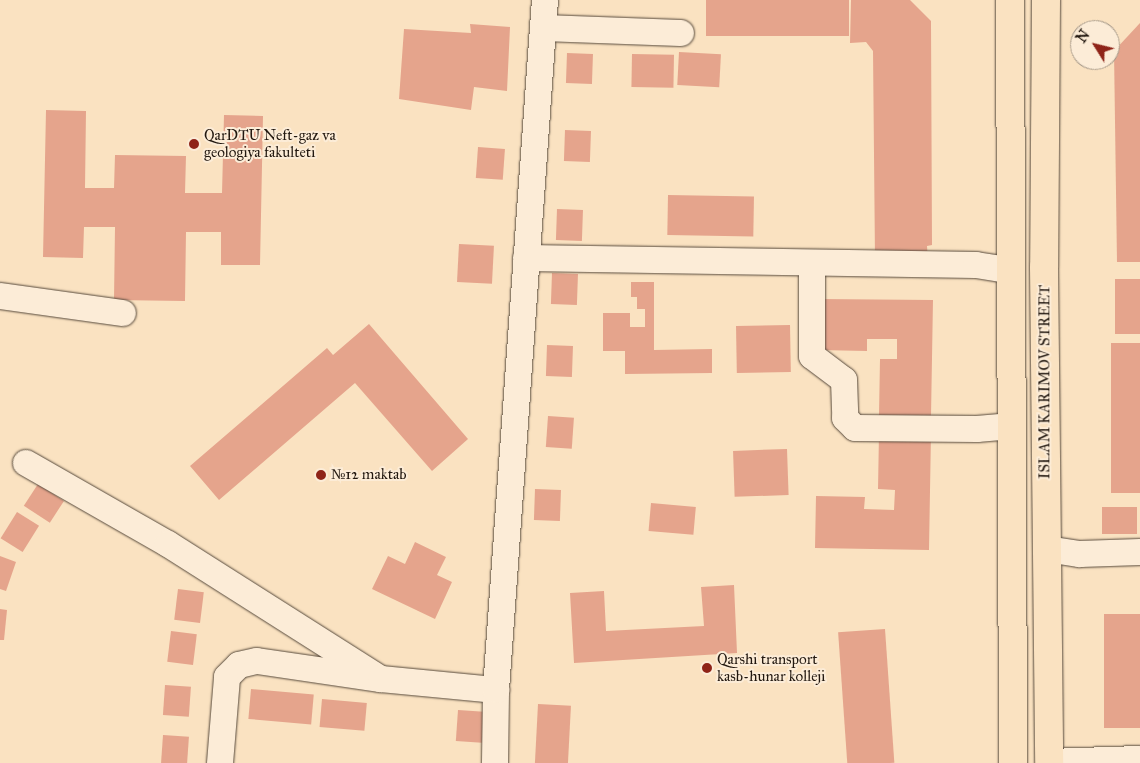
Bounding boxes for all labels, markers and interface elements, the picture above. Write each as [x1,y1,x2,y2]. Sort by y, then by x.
north arrow [1070,20,1120,70]
text: N [1073,27,1094,46]
place label: QarDTU Neft-gaz va geologiya fakulteti [204,126,336,161]
marker: QarDTU Neft-gaz va geologiya fakulteti [188,138,200,150]
street label: ISLAM KARIMOV STREET [1036,285,1054,479]
place label: №12 maktab [331,466,407,484]
marker: №12 maktab [315,469,327,481]
place label: Qarshi transport kasb-hunar kolleji [717,650,825,685]
marker: Qarshi transport kasb-hunar kolleji [701,662,713,674]

